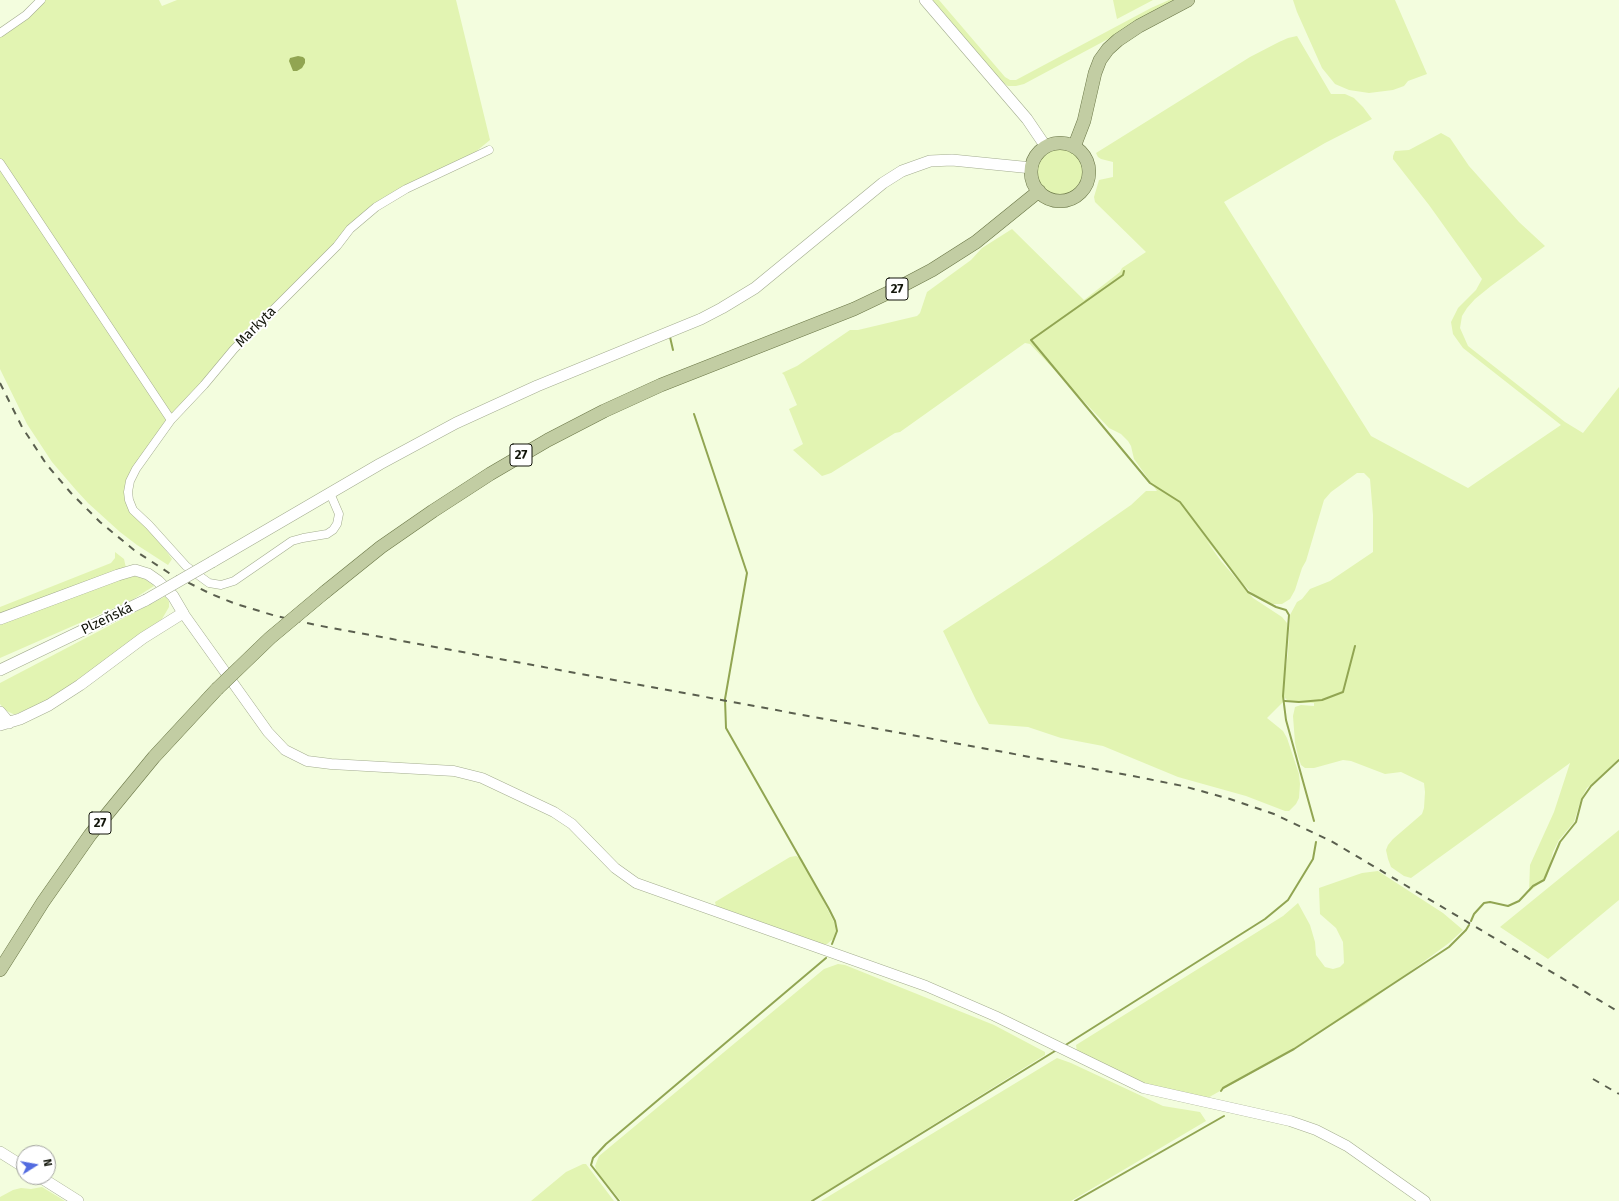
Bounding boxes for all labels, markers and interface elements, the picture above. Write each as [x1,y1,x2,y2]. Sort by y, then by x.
road number: 27 [886,278,908,300]
street label: Markyta [232,303,280,351]
road number: 27 [510,444,532,466]
street label: Plzeňská [79,599,135,639]
road number: 27 [89,812,111,834]
north arrow [16,1145,56,1185]
text: N [40,1158,54,1168]

